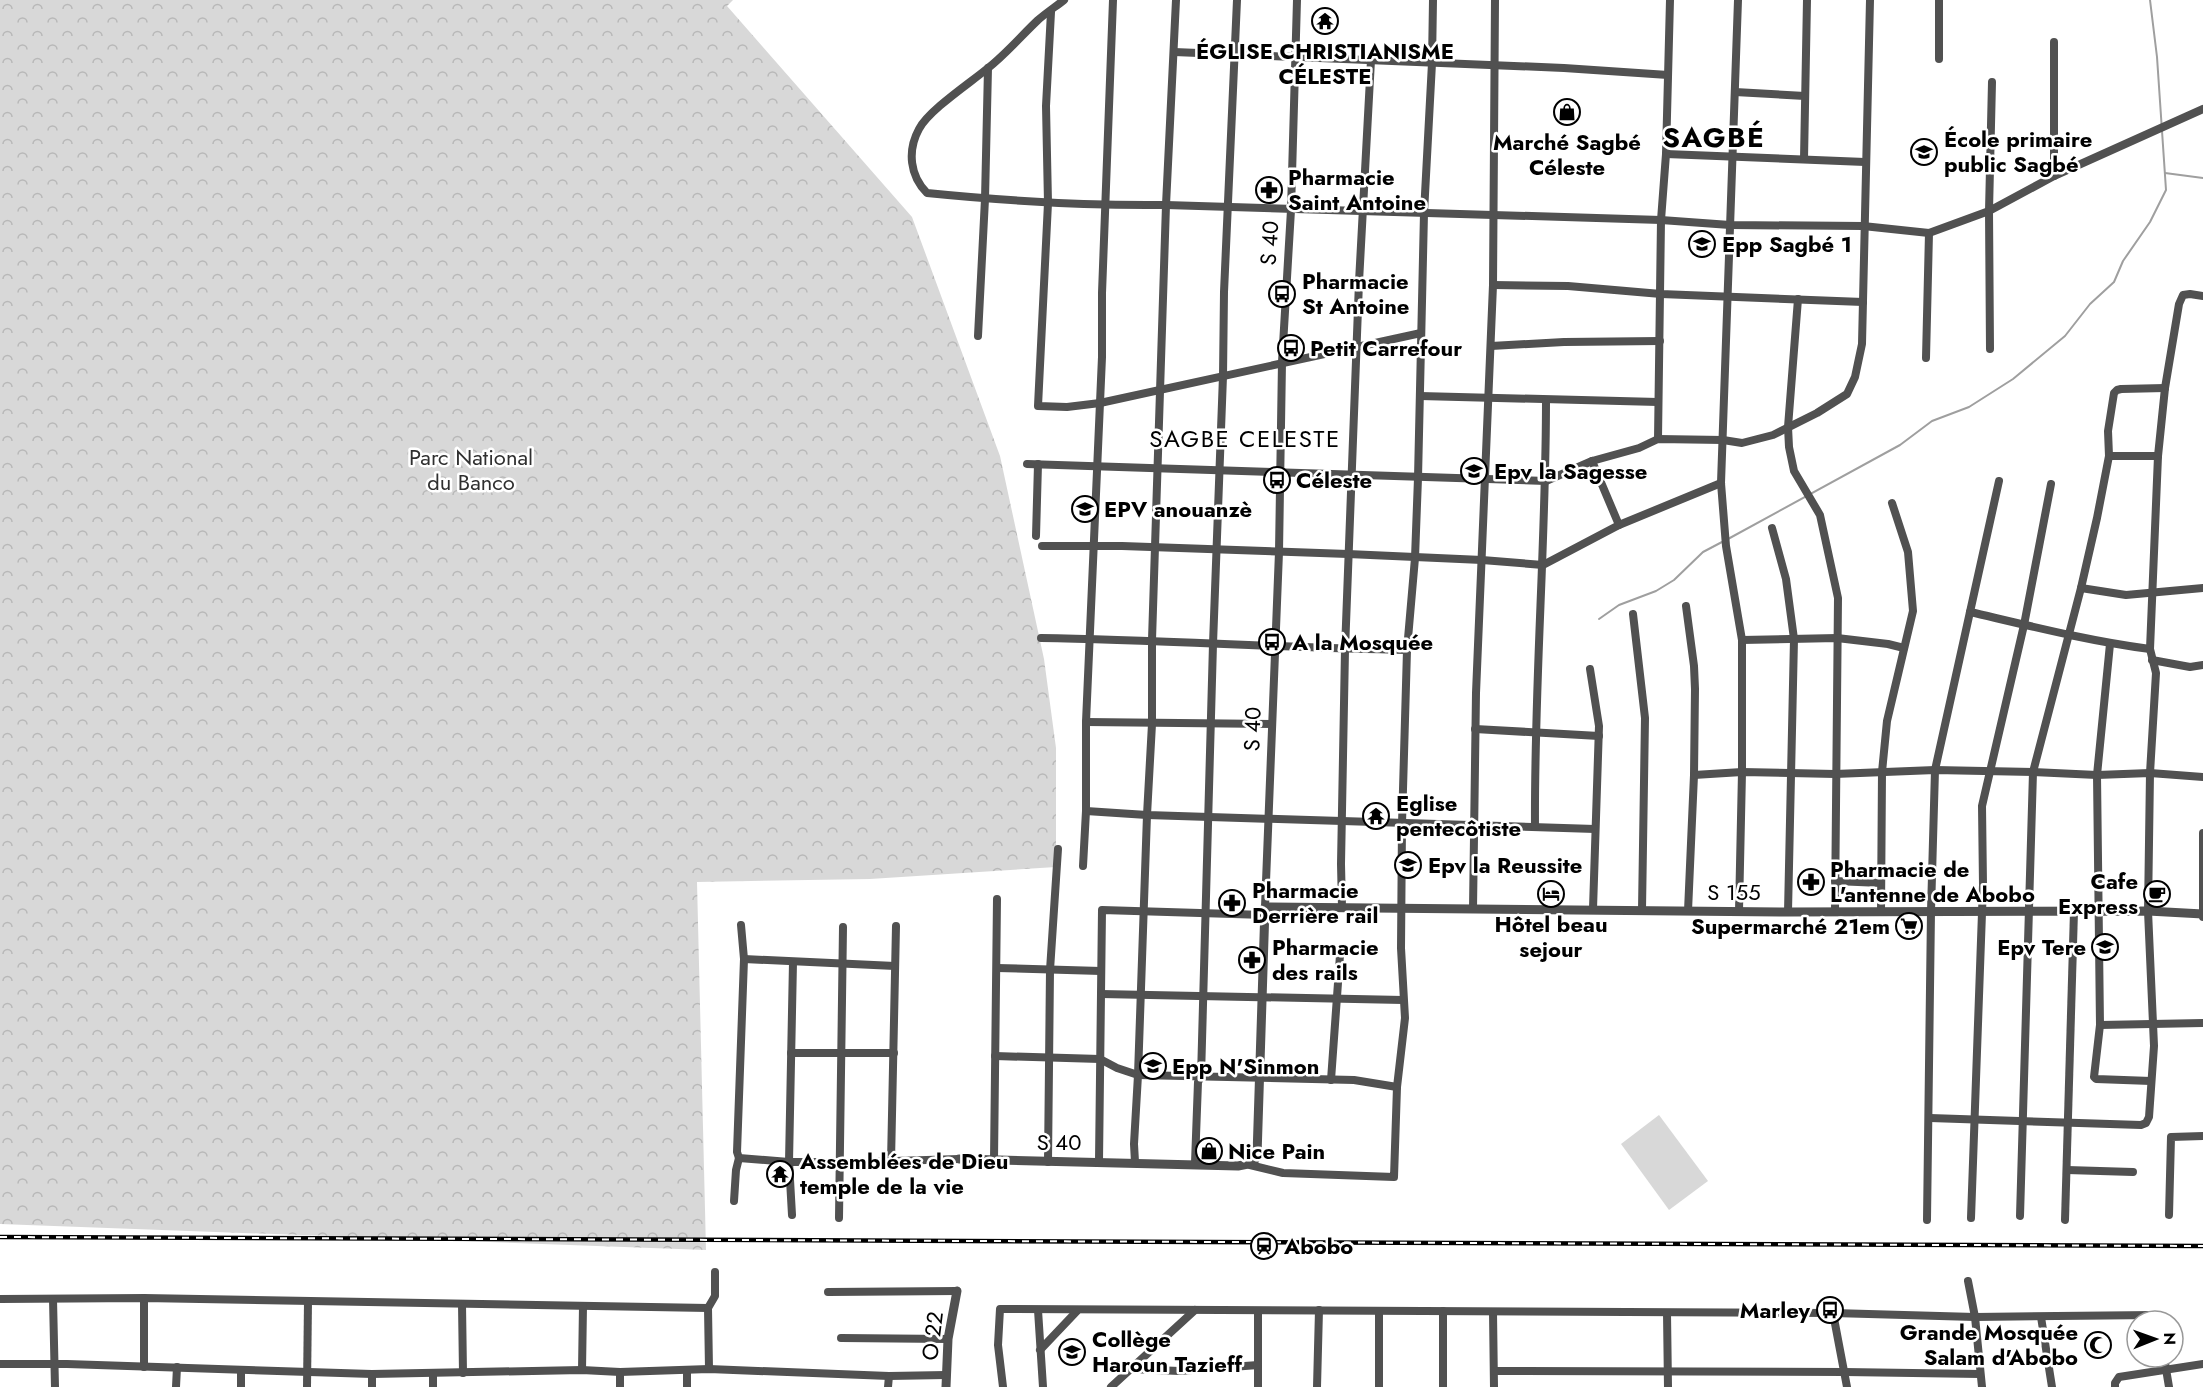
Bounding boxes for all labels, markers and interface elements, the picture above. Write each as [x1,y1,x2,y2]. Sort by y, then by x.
temple icon: ÉGLISE CHRISTIANISME CÉLESTE [1310,6,1340,36]
place label: ÉGLISE CHRISTIANISME CÉLESTE [1196,35,1454,92]
shop icon: Marché Sagbé Céleste [1552,97,1582,127]
district label: SAGBÉ [1662,117,1766,158]
place label: École primaire public Sagbé [1944,123,2092,180]
place label: Marché Sagbé Céleste [1493,126,1641,183]
school or university icon: École primaire public Sagbé [1909,137,1939,167]
place label: Pharmacie Saint Antoine [1288,161,1426,218]
pharmacy icon: Pharmacie Saint Antoine [1254,175,1284,205]
street label: S 40 [1251,220,1287,266]
place label: Epp Sagbé 1 [1722,228,1852,260]
school or university icon: Epp Sagbé 1 [1687,229,1717,259]
place label: Pharmacie St Antoine [1302,265,1409,322]
bus stop icon: Pharmacie St Antoine [1267,279,1297,309]
place label: Petit Carrefour [1310,332,1462,364]
bus stop icon: Petit Carrefour [1276,333,1306,363]
district label: SAGBE CELESTE [1149,421,1341,456]
park label: Parc National du Banco [409,441,533,498]
place label: Epv la Sagesse [1494,455,1647,487]
school or university icon: Epv la Sagesse [1459,456,1489,486]
place label: Céleste [1296,464,1372,496]
bus stop icon: Céleste [1262,465,1292,495]
place label: EPV anouanzè [1104,493,1252,525]
school or university icon: EPV anouanzè [1070,494,1100,524]
place label: A la Mosquée [1291,626,1433,658]
bus stop icon: A la Mosquée [1257,627,1287,657]
street label: S 40 [1235,706,1269,752]
place label: Eglise pentecôtiste [1396,787,1521,844]
temple icon: Eglise pentecôtiste [1361,801,1391,831]
place label: Epv la Reussite [1428,849,1582,881]
school or university icon: Epv la Reussite [1393,850,1423,880]
place label: Pharmacie de L'antenne de Abobo [1830,853,2035,910]
place label: Cafe Express [2058,865,2138,922]
pharmacy icon: Pharmacie de L'antenne de Abobo [1796,867,1826,897]
place label: Pharmacie Derrière rail [1252,874,1378,931]
street label: S 155 [1707,876,1761,908]
hotel icon: Hôtel beau sejour [1536,879,1566,909]
cafe icon: Cafe Express [2142,879,2172,909]
pharmacy icon: Pharmacie Derrière rail [1217,888,1247,918]
place label: Hôtel beau sejour [1494,908,1608,965]
place label: Supermarché 21em [1691,910,1890,942]
supermarket icon: Supermarché 21em [1894,911,1924,941]
place label: Pharmacie des rails [1272,931,1379,988]
place label: Epv Tere [1997,931,2086,963]
school or university icon: Epv Tere [2090,932,2120,962]
pharmacy icon: Pharmacie des rails [1237,945,1267,975]
place label: Epp N'Sinmon [1172,1050,1319,1082]
school or university icon: Epp N'Sinmon [1138,1051,1168,1081]
street label: S 40 [1037,1126,1081,1158]
place label: Nice Pain [1228,1135,1325,1167]
shop icon: Nice Pain [1194,1136,1224,1166]
place label: Assemblées de Dieu temple de la vie [799,1145,1008,1202]
temple icon: Assemblées de Dieu temple de la vie [765,1159,795,1189]
place label: Abobo [1283,1230,1353,1262]
station icon: Abobo [1249,1231,1279,1261]
place label: Marley [1740,1294,1811,1326]
bus stop icon: Marley [1815,1295,1845,1325]
north arrow [2125,1309,2185,1369]
street label: O 22 [913,1310,951,1362]
place label: Grande Mosquée Salam d'Abobo [1900,1316,2078,1373]
place label: Collège Haroun Tazieff [1092,1323,1243,1380]
mosque icon: Grande Mosquée Salam d'Abobo [2083,1330,2113,1360]
text: N [2158,1332,2181,1345]
school or university icon: Collège Haroun Tazieff [1057,1337,1087,1367]

